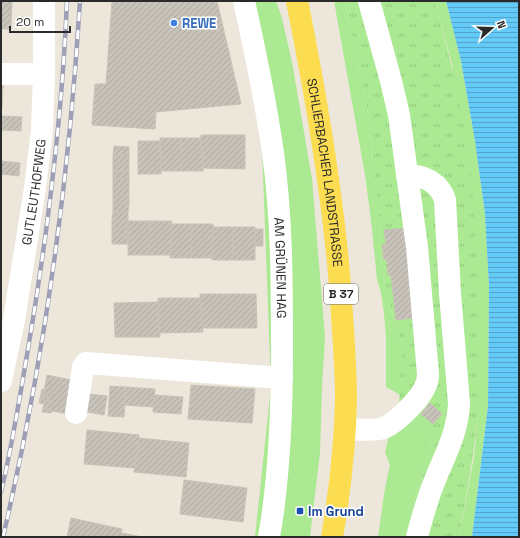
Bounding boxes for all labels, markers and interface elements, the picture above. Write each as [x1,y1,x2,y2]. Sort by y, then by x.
scale bar [10,8,70,34]
north arrow [472,8,512,48]
text: 20 m [16,14,44,30]
place label: REWE [182,15,216,32]
marker: REWE [169,18,179,28]
text: N [494,19,509,30]
street label: SCHLIERBACHER LANDSTRASSE [303,77,346,268]
street label: GUTLEUTHOFWEG [18,138,50,246]
street label: AM GRÜNEN HAG [270,217,290,319]
road number: B 37 [324,284,358,304]
place label: Im Grund [308,503,364,520]
marker: Im Grund [295,506,305,516]

